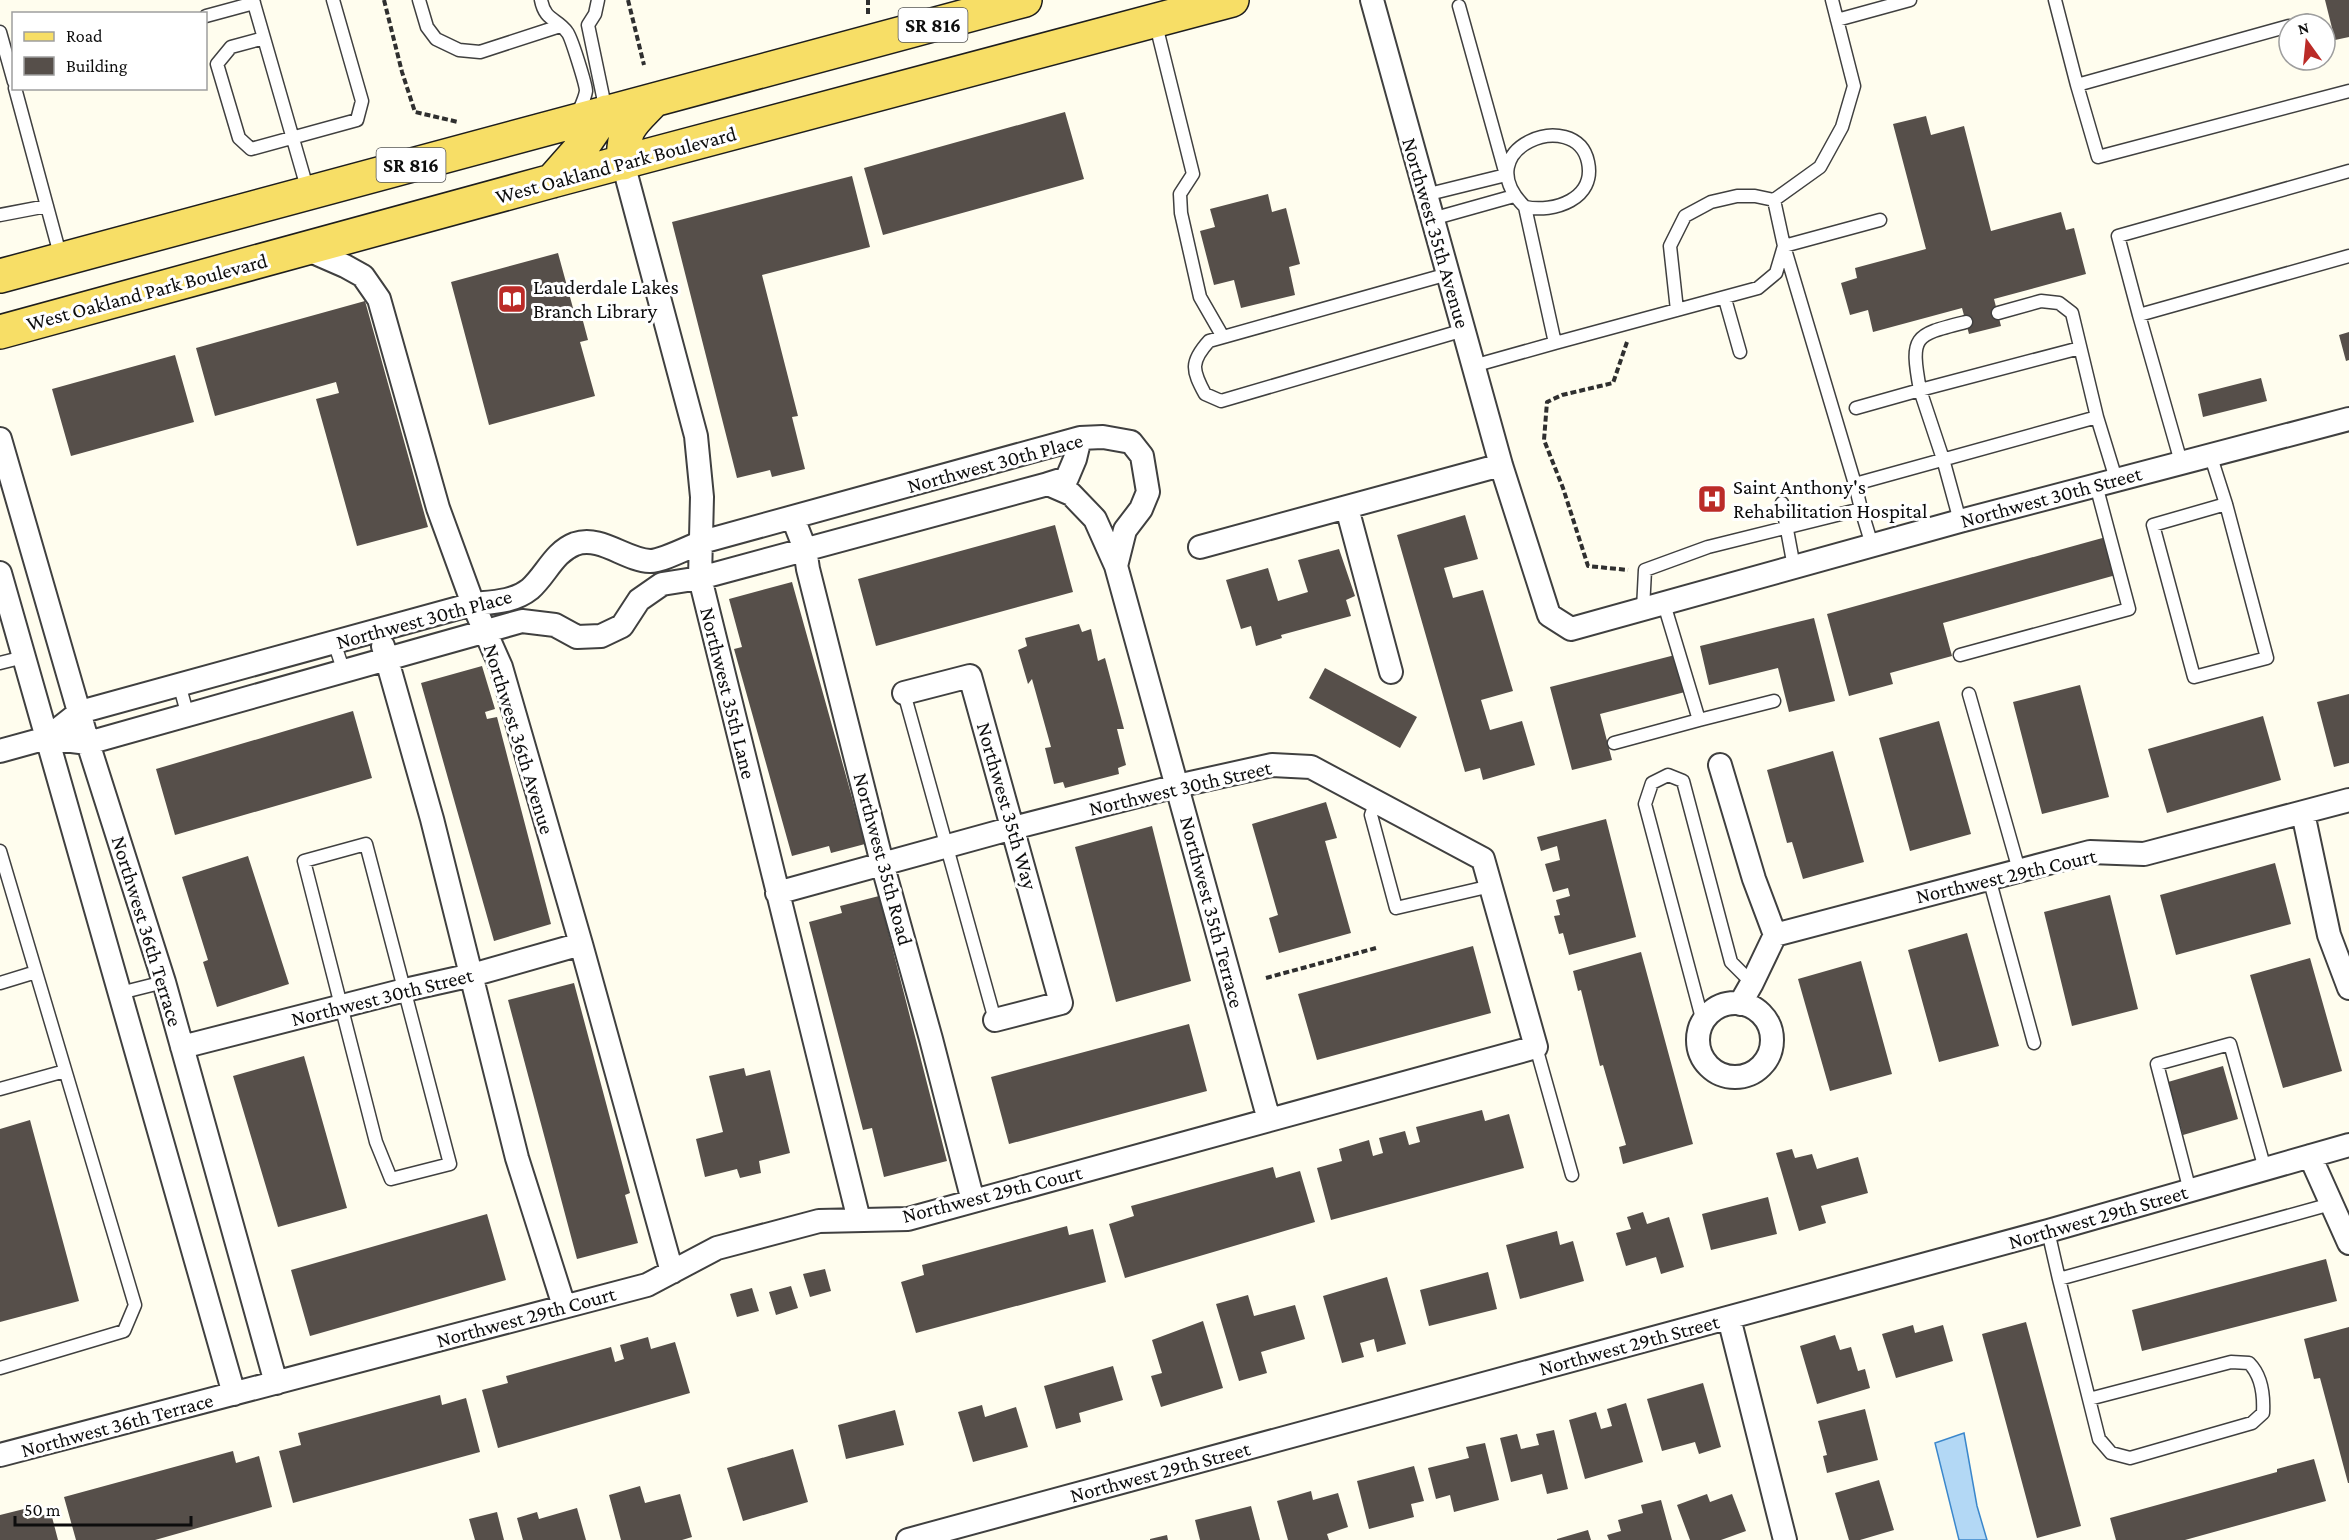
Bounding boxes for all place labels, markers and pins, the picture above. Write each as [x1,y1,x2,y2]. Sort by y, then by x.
place label: Lauderdale Lakes Branch Library [533,275,679,323]
library icon: Lauderdale Lakes Branch Library [496,283,528,315]
place label: Saint Anthony's Rehabilitation Hospital [1733,475,1928,523]
hospital icon: Saint Anthony's Rehabilitation Hospital [1696,483,1728,515]

